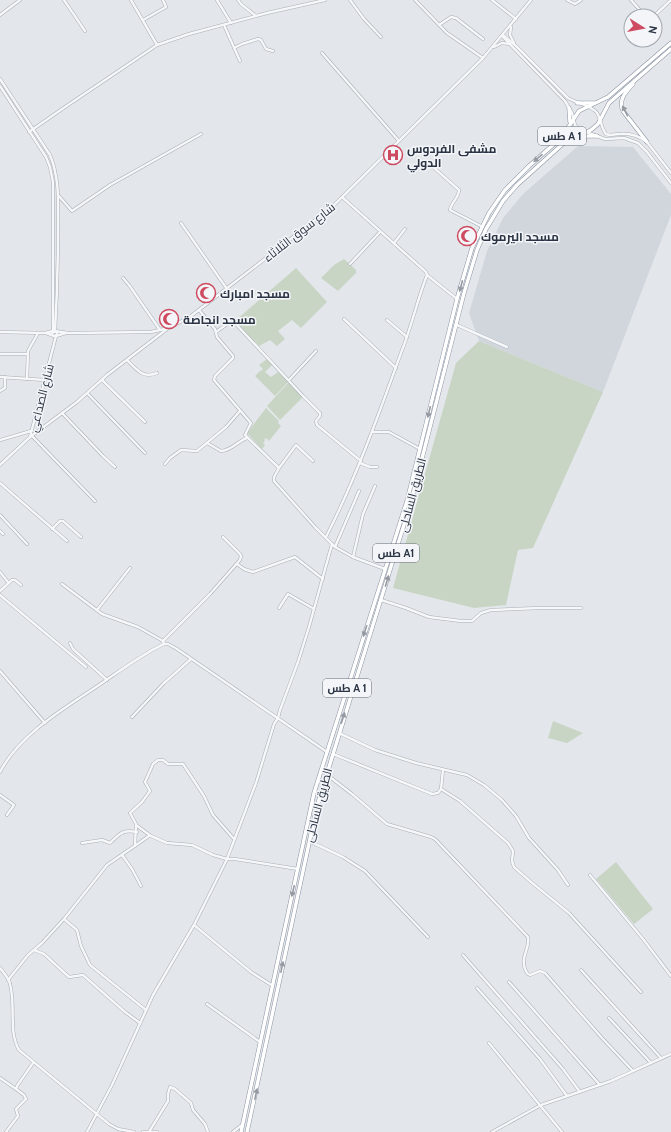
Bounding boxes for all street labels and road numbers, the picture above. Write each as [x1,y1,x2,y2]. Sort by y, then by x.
road number: طس A 1 [538,127,586,145]
street label: شارع سوق الثلاثاء [260,199,339,266]
street label: شارع الصداعي [25,362,60,435]
street label: الطريق الساحلى [395,456,429,534]
road number: طس A1 [373,544,419,562]
road number: طس A 1 [323,679,371,697]
street label: الطريق الساحلى [301,766,335,844]

